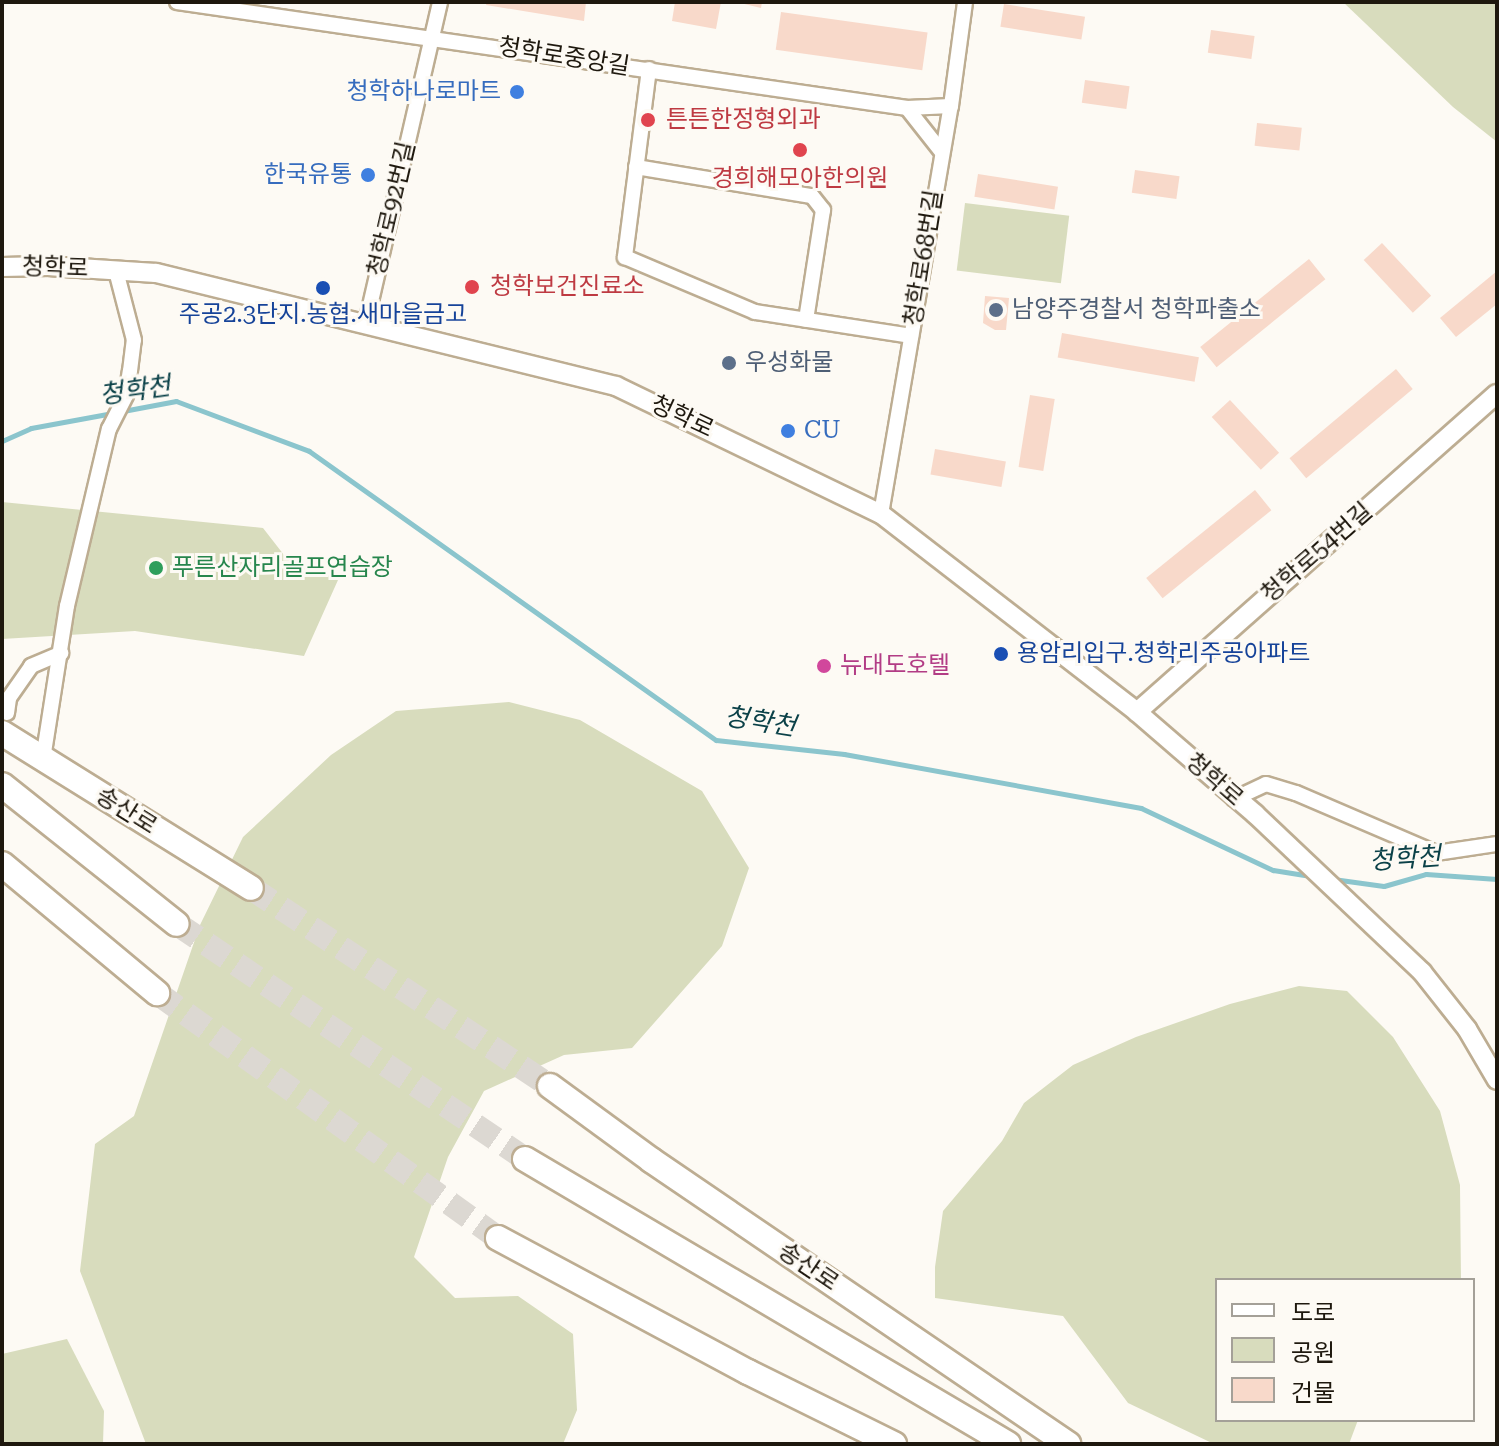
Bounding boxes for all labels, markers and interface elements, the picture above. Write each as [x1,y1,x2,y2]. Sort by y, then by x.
street label: 청학로중앙길 [496,32,632,82]
place label: 청학하나로마트 [346,78,501,106]
marker: 청학하나로마트 [508,83,526,101]
place label: 튼튼한정형외과 [666,106,821,134]
marker: 튼튼한정형외과 [637,109,659,131]
street label: 청학로92번길 [363,139,421,279]
marker: 경희해모아한의원 [789,139,811,161]
place label: 한국유통 [264,161,352,189]
place label: 경희해모아한의원 [712,165,888,193]
marker: 한국유통 [359,166,377,184]
street label: 청학로68번길 [899,188,949,328]
street label: 청학로 [21,252,89,284]
place label: 청학보건진료소 [490,273,645,301]
marker: 청학보건진료소 [461,276,483,298]
marker: 주공2.3단지.농협.새마을금고 [314,279,332,297]
place label: 남양주경찰서 청학파출소 [1012,296,1261,324]
place label: 주공2.3단지.농협.새마을금고 [179,301,467,329]
marker: 남양주경찰서 청학파출소 [987,301,1005,319]
place label: 우성화물 [745,349,833,377]
marker: 우성화물 [720,354,738,372]
water label: 청학천 [97,371,173,411]
street label: 청학로 [646,390,718,444]
place label: CU [804,417,841,445]
marker: CU [779,422,797,440]
street label: 청학로54번길 [1256,497,1378,609]
place label: 푸른산자리골프연습장 [172,554,393,582]
marker: 푸른산자리골프연습장 [147,559,165,577]
place label: 용암리입구.청학리주공아파트 [1017,640,1310,668]
marker: 용암리입구.청학리주공아파트 [992,645,1010,663]
place label: 뉴대도호텔 [840,652,950,680]
marker: 뉴대도호텔 [815,657,833,675]
water label: 청학천 [722,701,798,743]
street label: 청학로 [1180,747,1248,813]
street label: 송산로 [90,781,162,841]
water label: 청학천 [1368,841,1442,877]
street label: 송산로 [772,1237,844,1297]
legend [1215,1278,1475,1422]
text: 도로 [1291,1299,1335,1327]
text: 공원 [1291,1339,1335,1367]
text: 건물 [1291,1379,1335,1407]

